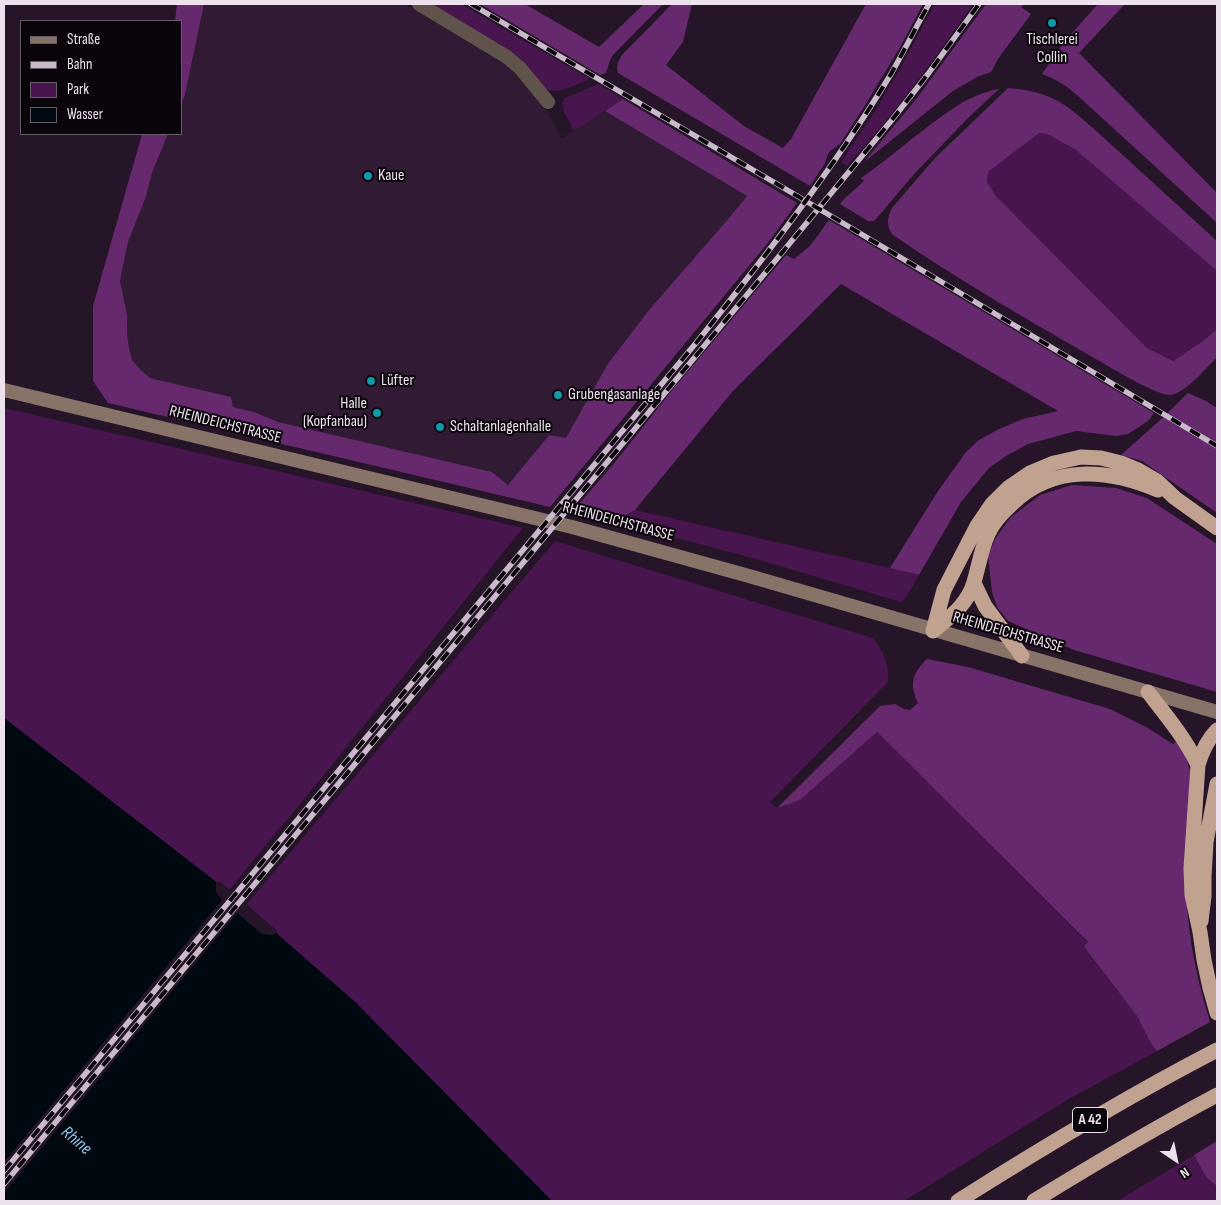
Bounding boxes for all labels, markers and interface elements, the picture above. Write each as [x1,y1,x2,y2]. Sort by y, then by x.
marker: Tischlerei Collin [1046,17,1058,29]
legend [20,20,182,135]
text: Straße [67,30,100,49]
place label: Tischlerei Collin [1026,30,1078,68]
text: Bahn [67,55,92,74]
text: Park [67,80,89,99]
text: Wasser [67,105,103,124]
place label: Kaue [378,166,404,186]
marker: Kaue [362,170,374,182]
place label: Lüfter [381,371,414,391]
marker: Lüfter [365,375,377,387]
place label: Grubengasanlage [568,385,660,405]
marker: Grubengasanlage [552,389,564,401]
place label: Halle (Kopfanbau) [303,394,367,432]
street label: RHEINDEICHSTRASSE [167,402,283,448]
marker: Halle (Kopfanbau) [371,407,383,419]
place label: Schaltanlagenhalle [450,417,551,437]
marker: Schaltanlagenhalle [434,421,446,433]
street label: RHEINDEICHSTRASSE [560,498,676,546]
street label: RHEINDEICHSTRASSE [950,608,1066,658]
road number: A 42 [1072,1108,1108,1132]
water label: Rhine [56,1122,96,1160]
north arrow [1151,1135,1201,1185]
text: N [1177,1164,1193,1182]

